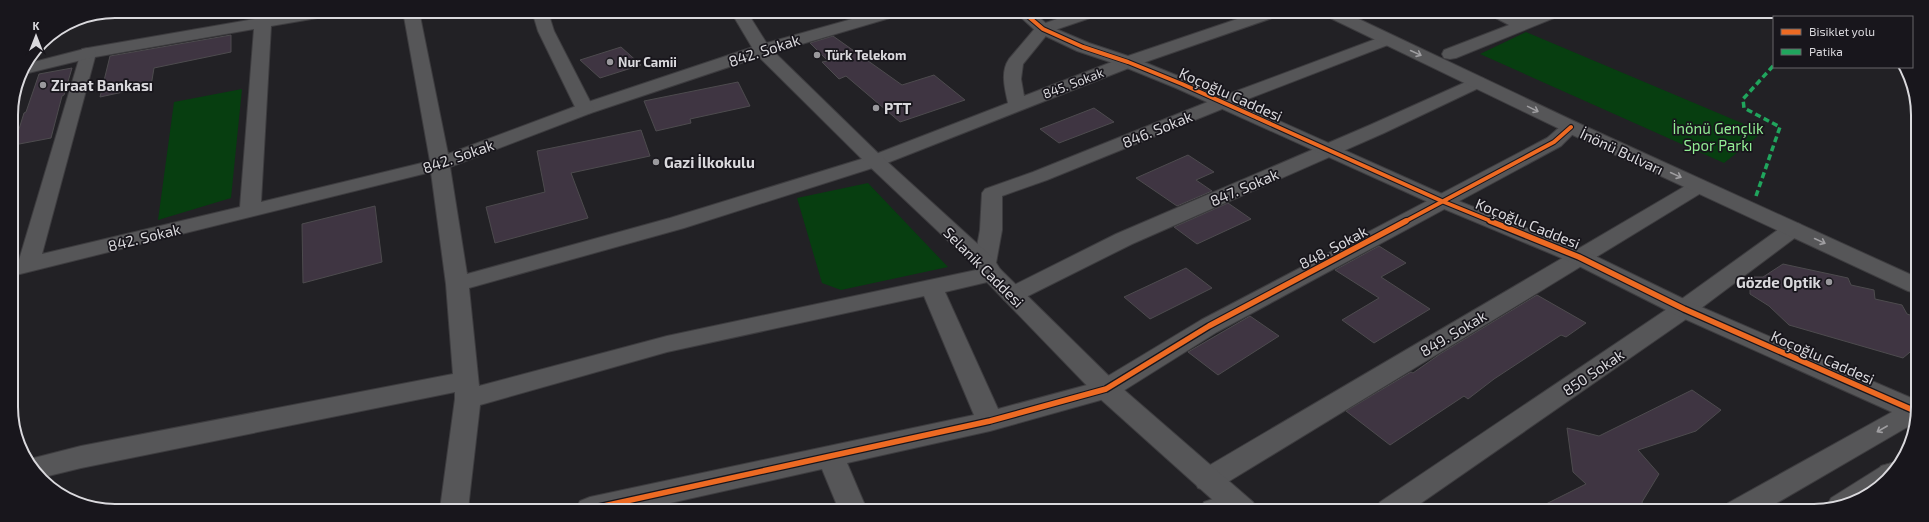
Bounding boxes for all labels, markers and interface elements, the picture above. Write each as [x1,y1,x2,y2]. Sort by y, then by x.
north arrow [16,16,56,56]
legend [1773,16,1913,68]
text: K [33,19,40,32]
text: Bisiklet yolu [1809,24,1875,38]
street label: 842. Sokak [726,30,802,70]
text: Patika [1809,44,1843,58]
place label: Türk Telekom [825,47,906,63]
marker: Türk Telekom [812,50,822,60]
one-way arrow [1409,50,1421,57]
place label: Nur Camii [618,54,677,70]
marker: Nur Camii [605,57,615,67]
street label: Koçoğlu Caddesi [1176,63,1285,126]
street label: 845. Sokak [1040,64,1106,102]
place label: Ziraat Bankası [51,76,153,94]
marker: Ziraat Bankası [38,80,48,90]
place label: PTT [884,99,911,117]
marker: PTT [871,103,881,113]
one-way arrow [1527,106,1539,113]
street label: 846. Sokak [1119,107,1195,151]
park label: İnönü Gençlik Spor Parkı [1672,119,1764,154]
street label: İnönü Bulvarı [1578,124,1666,178]
street label: 842. Sokak [420,135,496,177]
place label: Gazi İlkokulu [664,153,755,171]
marker: Gazi İlkokulu [651,157,661,167]
street label: 847. Sokak [1207,164,1281,209]
one-way arrow [1670,172,1682,179]
street label: Koçoğlu Caddesi [1473,194,1583,253]
street label: 842. Sokak [106,219,182,255]
street label: 848. Sokak [1296,221,1371,272]
street label: Selanik Caddesi [940,223,1028,311]
one-way arrow [1814,238,1826,245]
place label: Gözde Optik [1736,273,1822,291]
marker: Gözde Optik [1824,277,1834,287]
street label: 849. Sokak [1417,306,1490,360]
street label: Koçoğlu Caddesi [1768,326,1877,389]
street label: 850 Sokak [1559,345,1627,399]
one-way arrow [1876,426,1888,434]

